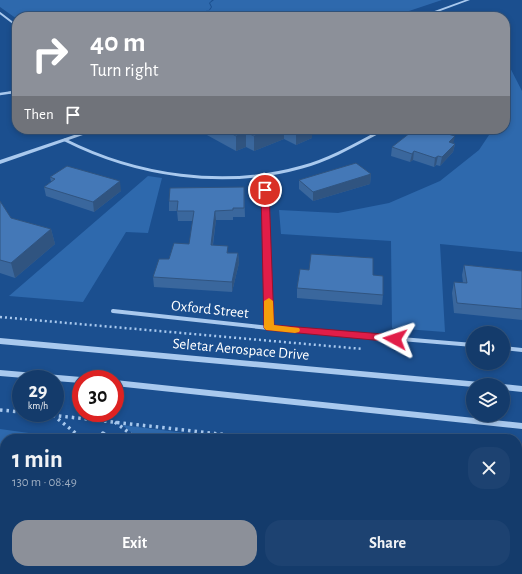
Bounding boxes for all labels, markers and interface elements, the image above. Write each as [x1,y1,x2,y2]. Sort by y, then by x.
icon: right [24,28,76,80]
text: 40 m [90,29,146,57]
text: Turn right [90,62,159,80]
icon: arrive [62,104,84,126]
text: Then [24,107,54,122]
pin [248,173,282,207]
icon: arrive [254,179,276,201]
street label: Oxford Street [170,298,250,321]
position arrow [374,318,416,360]
map controls [466,326,510,422]
button: sound [466,326,510,370]
street label: Seletar Aerospace Drive [172,336,310,363]
speed limit sign: 30 [72,370,124,422]
button: layers [466,378,510,422]
text: 29 [28,381,48,401]
text: km/h [28,401,48,411]
button: close [468,447,510,489]
text: 1 min [12,448,63,472]
text: 130 m · 08:49 [12,476,77,489]
button: Exit [12,520,257,566]
button: Share [265,520,510,566]

